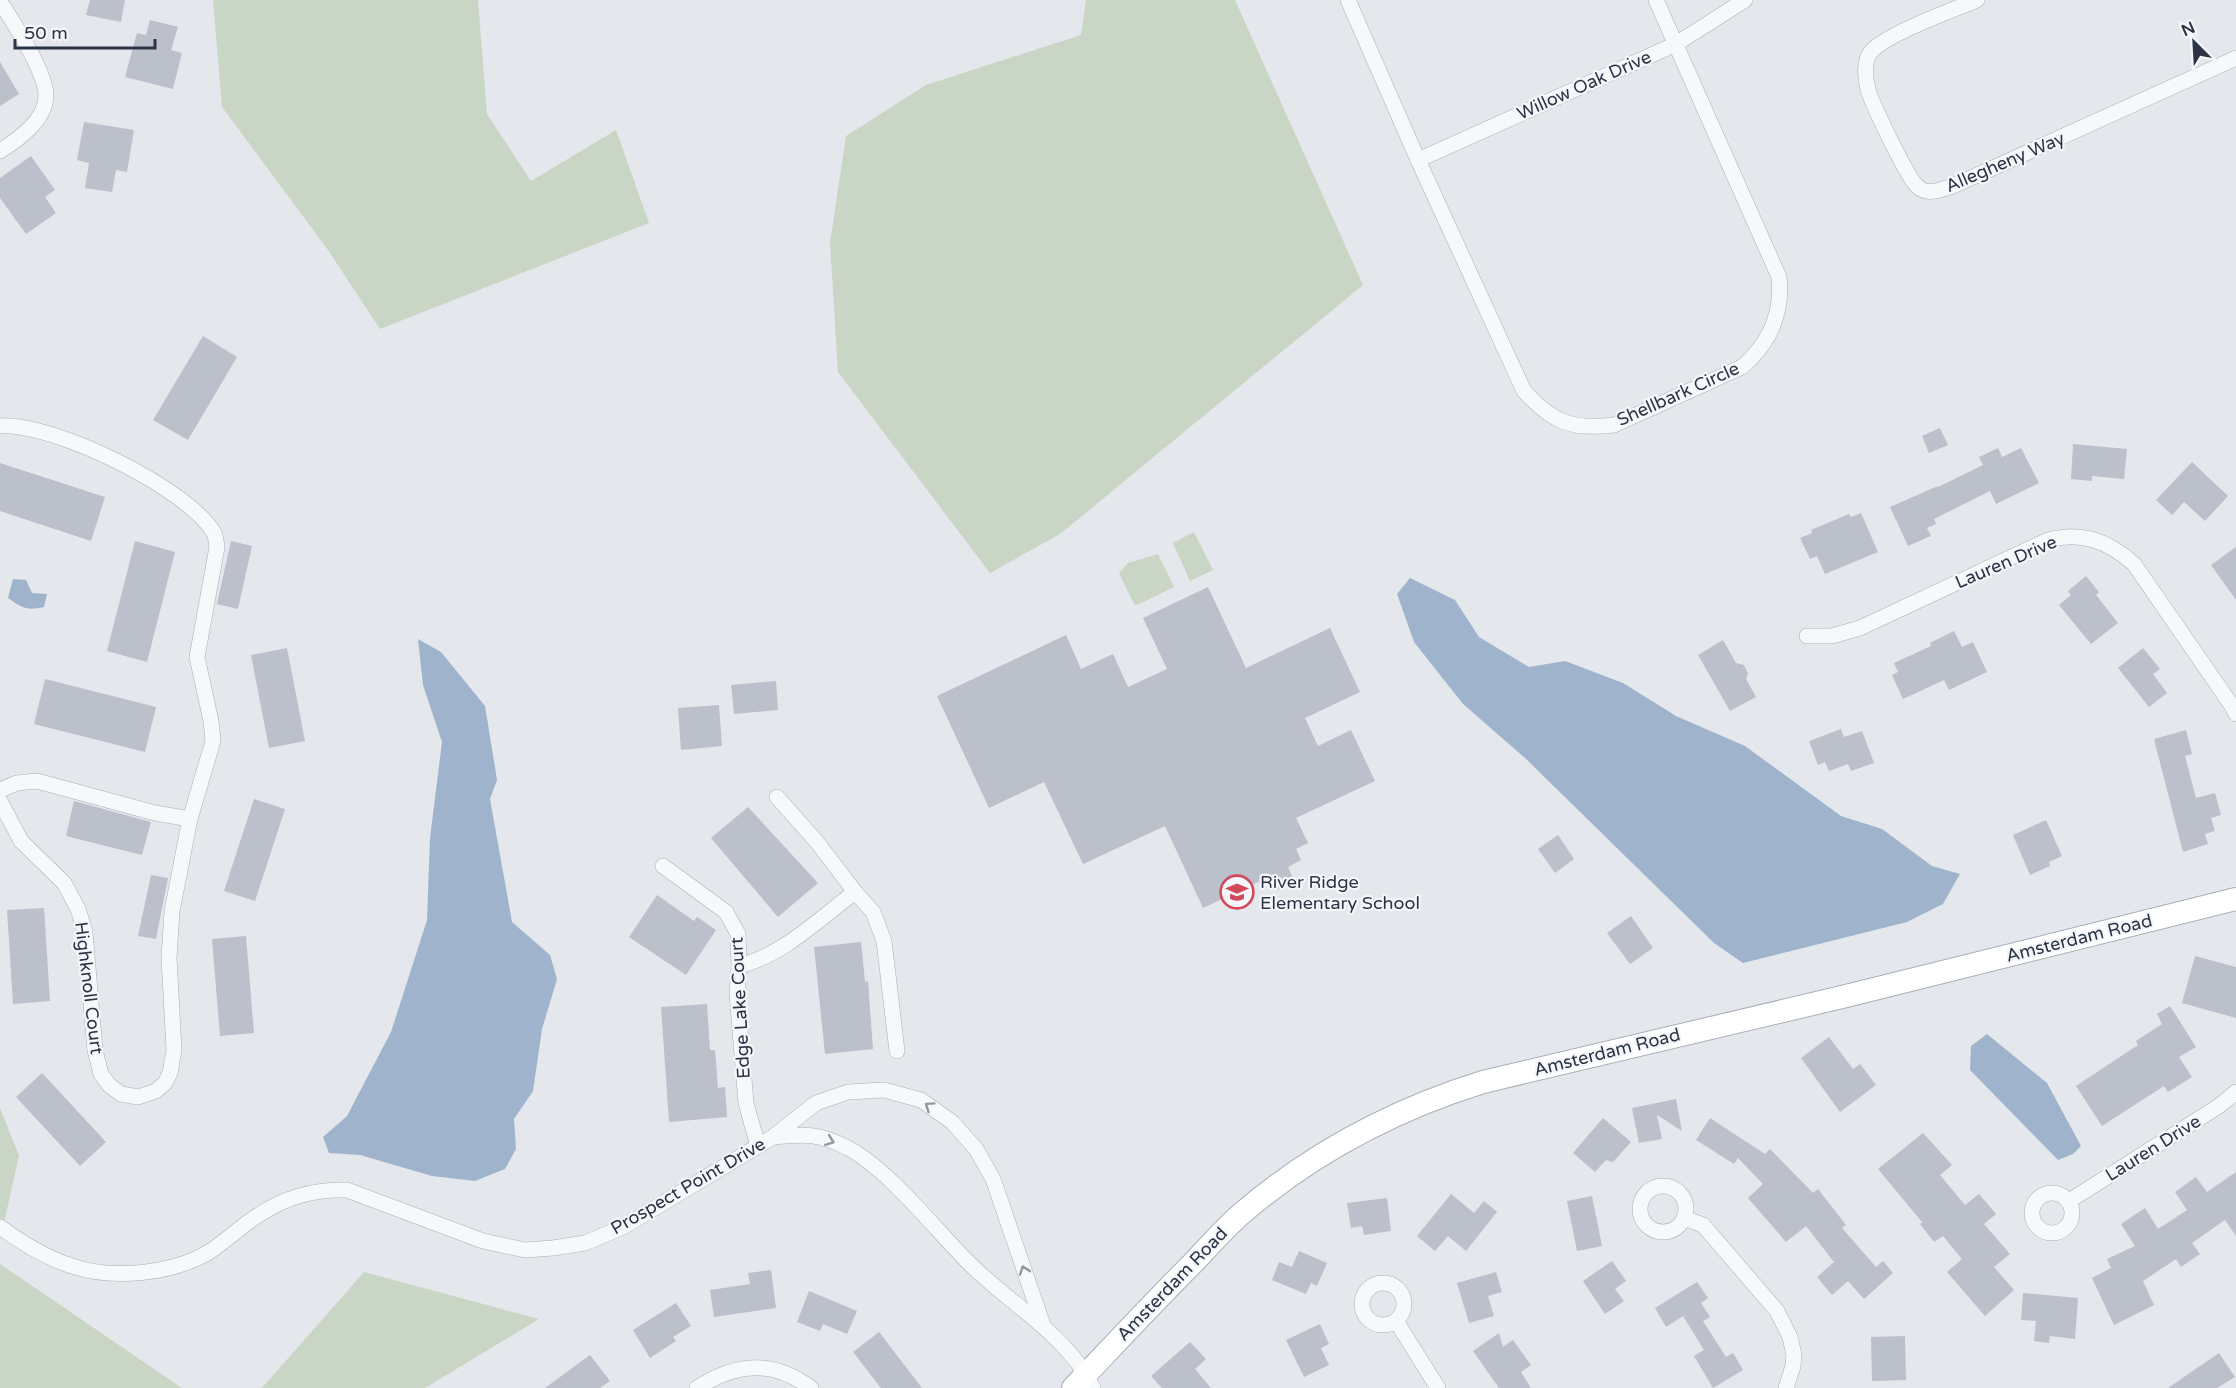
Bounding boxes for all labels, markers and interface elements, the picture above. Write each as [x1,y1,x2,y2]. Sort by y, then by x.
scale bar [15,12,154,50]
north arrow [2164,12,2224,72]
text: N [2178,17,2198,41]
text: 50 m [24,22,68,44]
street label: Willow Oak Drive [1513,46,1655,124]
street label: Allegheny Way [1942,127,2068,197]
street label: Shellbark Circle [1613,357,1743,431]
street label: Lauren Drive [1952,531,2060,593]
place label: River Ridge Elementary School [1260,871,1420,914]
school or university icon: River Ridge Elementary School [1219,874,1255,910]
street label: Amsterdam Road [2004,909,2154,967]
street label: Highknoll Court [70,920,108,1056]
street label: Edge Lake Court [725,937,755,1079]
street label: Amsterdam Road [1532,1023,1682,1081]
one-way arrow [925,1102,936,1113]
street label: Lauren Drive [2101,1110,2205,1186]
street label: Prospect Point Drive [607,1133,769,1239]
one-way arrow [824,1133,835,1146]
street label: Amsterdam Road [1112,1222,1232,1346]
one-way arrow [1019,1265,1032,1276]

